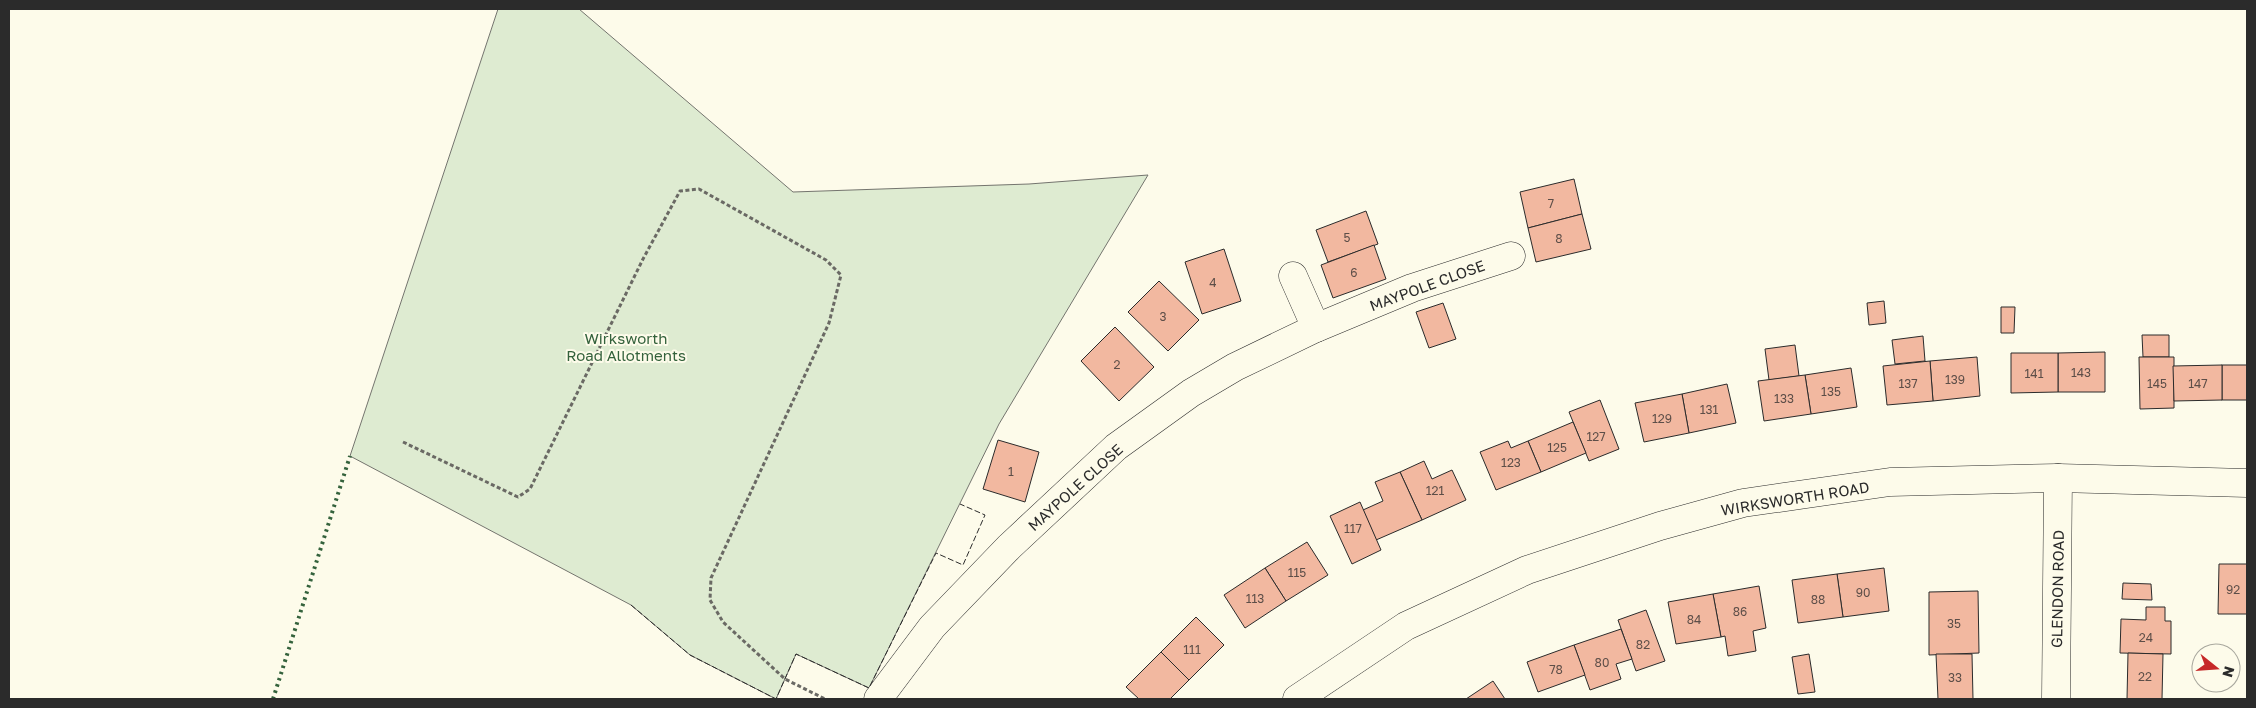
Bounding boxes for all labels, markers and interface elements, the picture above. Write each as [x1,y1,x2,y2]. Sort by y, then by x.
house number: 7 [1548,196,1554,211]
house number: 5 [1344,230,1351,245]
house number: 8 [1555,231,1563,246]
street label: MAYPOLE CLOSE [1367,256,1487,314]
house number: 6 [1350,265,1358,280]
house number: 4 [1209,275,1217,290]
house number: 3 [1159,309,1167,324]
park label: Wirksworth Road Allotments [566,329,686,364]
house number: 2 [1114,357,1121,372]
house number: 143 [2071,365,2091,380]
house number: 141 [2025,366,2044,381]
house number: 139 [1945,372,1965,387]
house number: 137 [1898,376,1918,391]
house number: 145 [2147,376,2167,391]
house number: 147 [2188,376,2208,391]
house number: 135 [1821,384,1841,399]
house number: 133 [1774,391,1794,406]
house number: 131 [1700,402,1719,417]
house number: 129 [1652,411,1672,426]
house number: 127 [1586,429,1606,444]
street label: MAYPOLE CLOSE [1024,440,1126,534]
house number: 125 [1547,440,1567,455]
house number: 123 [1501,455,1521,470]
house number: 1 [1008,464,1014,479]
street label: WIRKSWORTH ROAD [1719,477,1871,519]
house number: 121 [1426,483,1444,498]
house number: 117 [1344,521,1362,536]
street label: GLENDON ROAD [2047,530,2067,648]
house number: 115 [1288,565,1306,580]
house number: 92 [2226,582,2240,597]
house number: 90 [1856,585,1870,600]
house number: 113 [1246,591,1264,606]
house number: 88 [1811,592,1825,607]
house number: 86 [1733,604,1747,619]
house number: 84 [1687,612,1701,627]
house number: 35 [1947,616,1961,631]
house number: 24 [2139,630,2153,645]
house number: 82 [1636,637,1650,652]
house number: 111 [1183,642,1201,657]
north arrow [2191,643,2241,693]
house number: 80 [1595,655,1609,670]
house number: 78 [1549,662,1563,677]
text: N [2219,664,2239,680]
house number: 22 [2138,669,2152,684]
house number: 33 [1948,670,1962,685]

